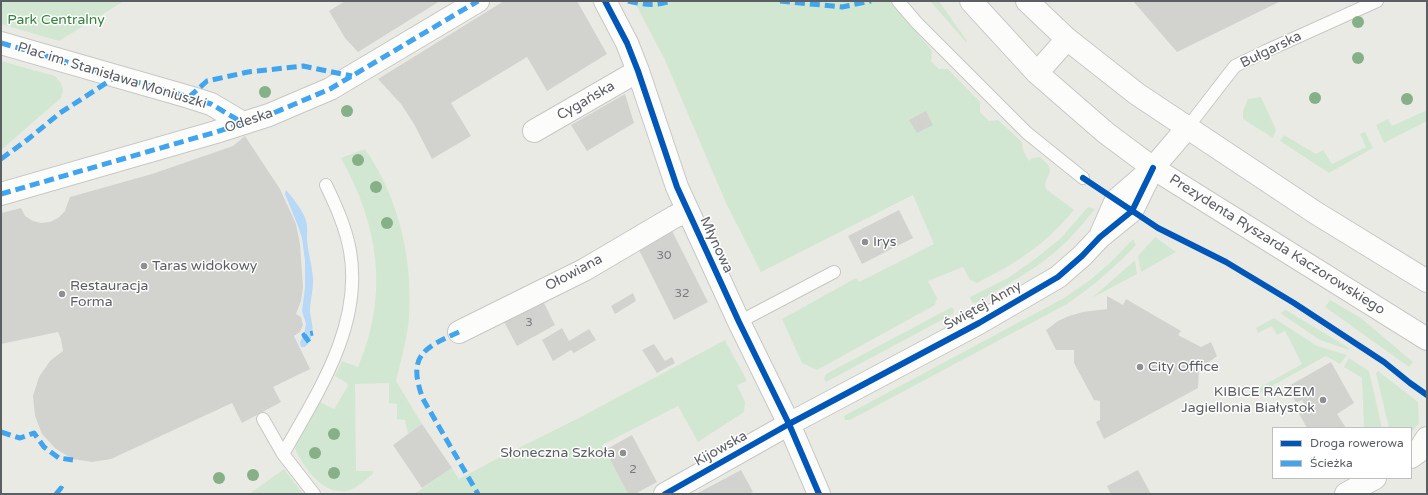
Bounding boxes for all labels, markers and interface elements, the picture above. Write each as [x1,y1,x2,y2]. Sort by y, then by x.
park label: Park Centralny [7,12,105,28]
street label: Bułgarska [1238,28,1304,72]
street label: Plac im. Stanisława Moniuszki [15,39,209,113]
street label: Cygańska [554,78,618,124]
street label: Odeska [223,105,275,137]
street label: Prezydenta Ryszarda Kaczorowskiego [1166,171,1388,319]
street label: Młynowa [696,214,736,276]
place label: Irys [873,234,896,250]
marker: Irys [860,237,870,247]
house number: 30 [656,249,672,263]
street label: Ołowiana [543,251,605,295]
place label: Taras widokowy [152,258,257,274]
marker: Taras widokowy [139,261,149,271]
place label: Restauracja Forma [70,278,148,310]
street label: Świętej Anny [941,278,1025,334]
house number: 32 [674,287,690,301]
marker: Restauracja Forma [57,289,67,299]
house number: 3 [525,316,533,330]
place label: City Office [1148,359,1219,375]
marker: City Office [1135,362,1145,372]
place label: KIBICE RAZEM Jagiellonia Białystok [1181,384,1315,416]
marker: KIBICE RAZEM Jagiellonia Białystok [1318,395,1328,405]
legend [1272,427,1412,479]
street label: Kijowska [692,428,750,470]
text: Droga rowerowa [1310,436,1404,450]
place label: Słoneczna Szkoła [500,445,615,461]
marker: Słoneczna Szkoła [618,448,628,458]
text: Ścieżka [1310,456,1353,470]
house number: 2 [629,463,637,477]

